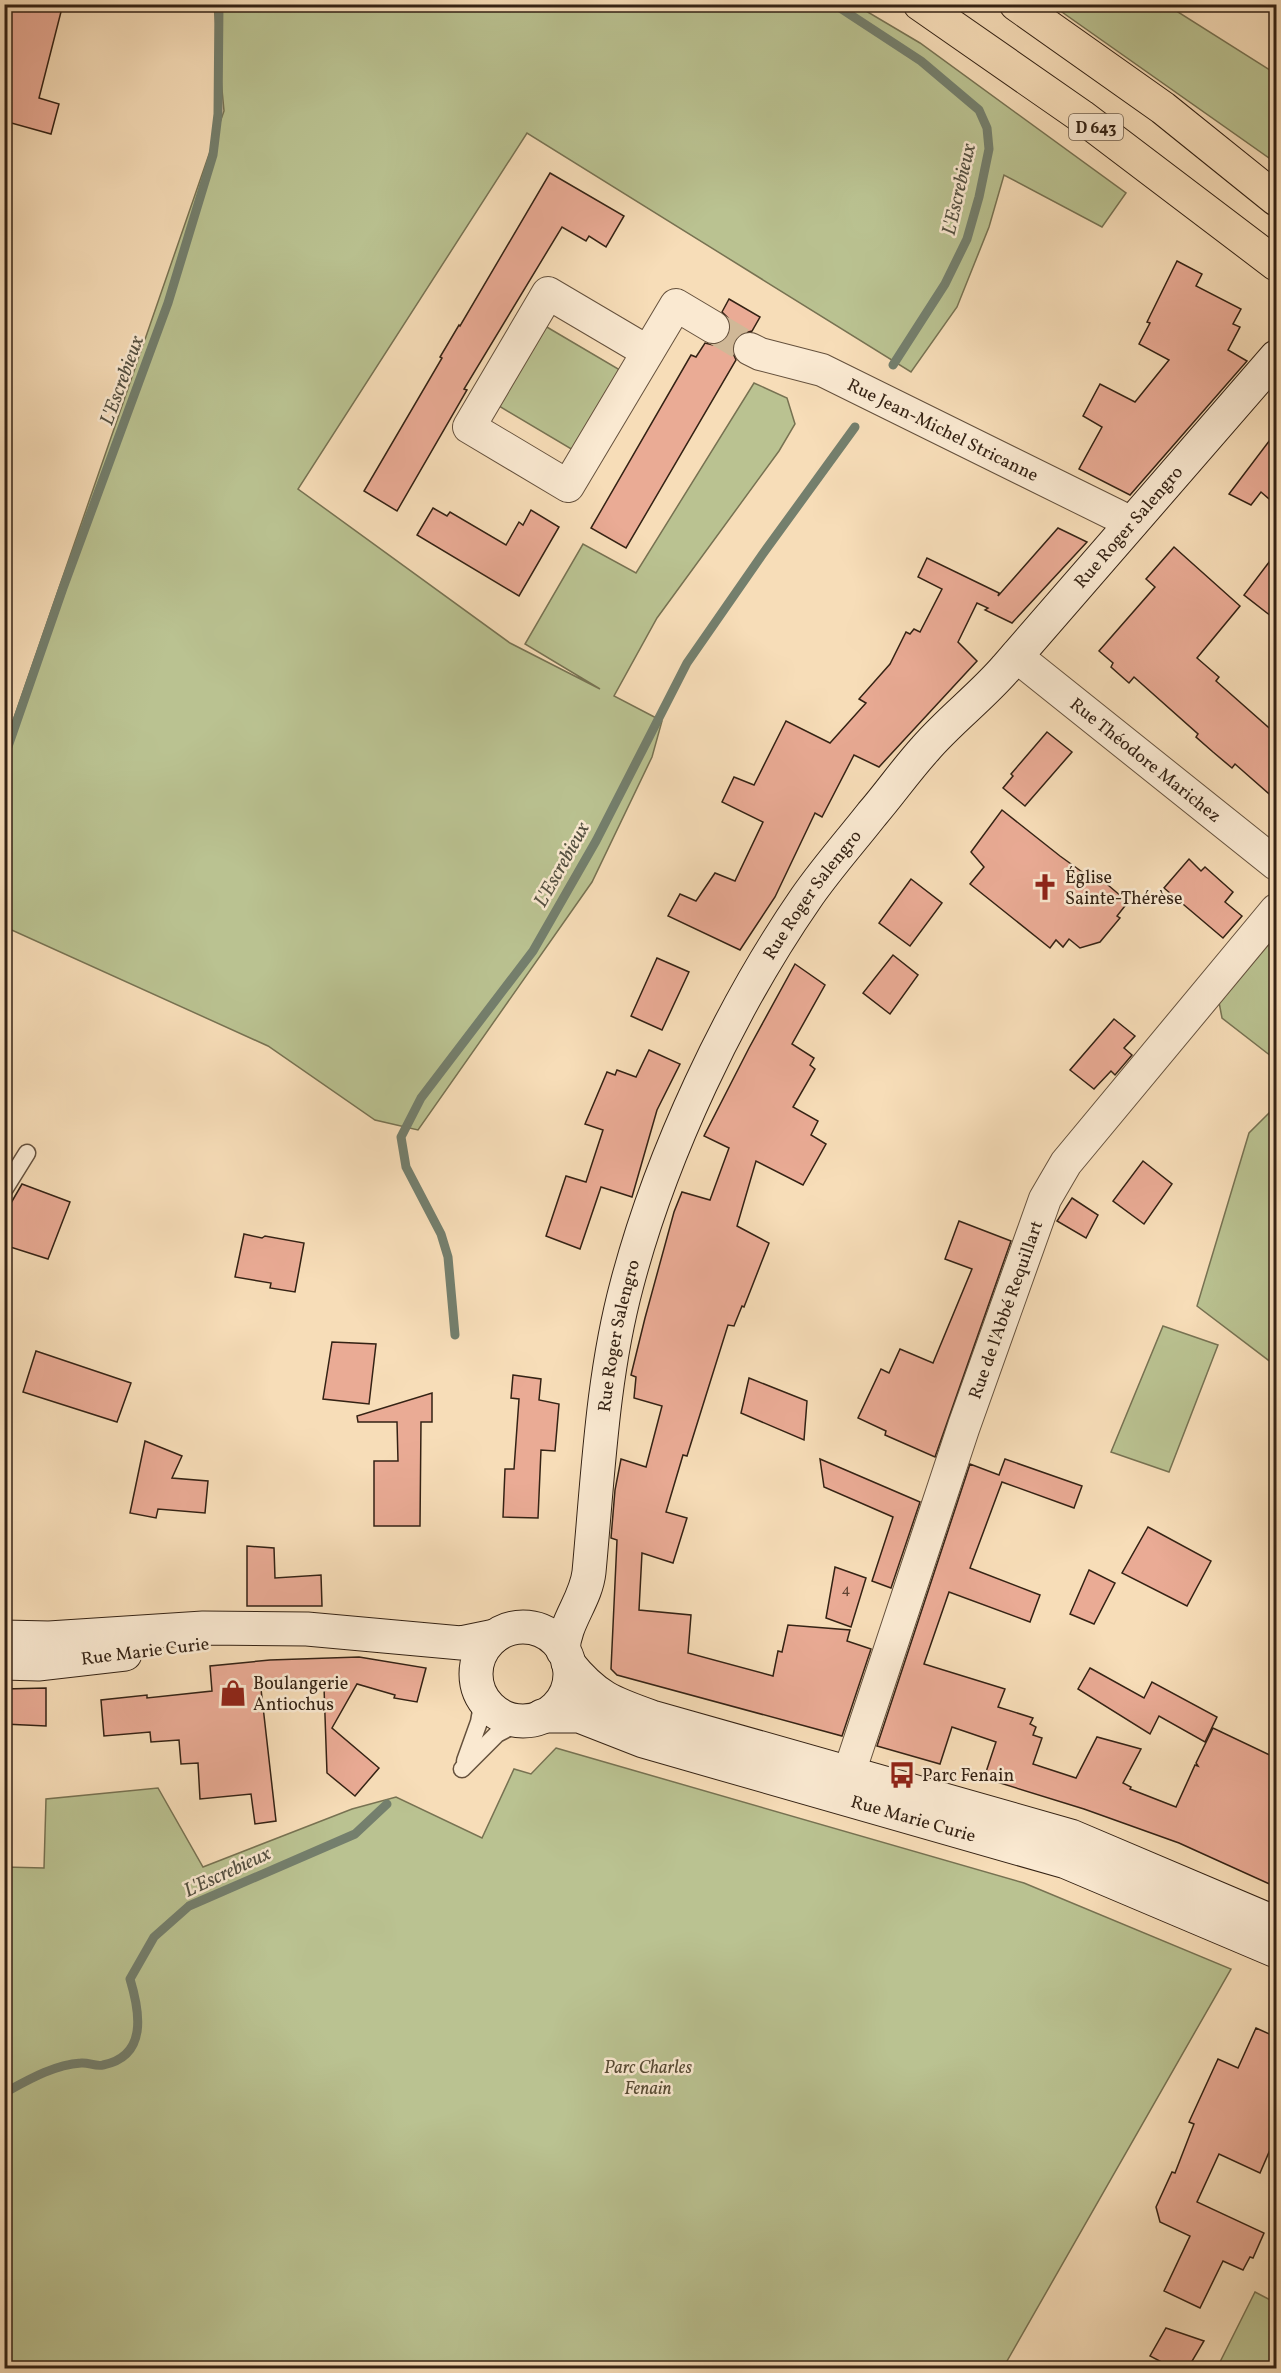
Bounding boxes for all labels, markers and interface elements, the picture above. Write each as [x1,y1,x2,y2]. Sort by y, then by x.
road number: D 643 [1069,114,1123,140]
water label: L'Escrebieux [936,141,984,238]
water label: L'Escrebieux [94,332,152,430]
street label: Rue Jean-Michel Stricanne [842,373,1042,489]
street label: Rue Roger Salengro [1069,461,1190,595]
street label: Rue Théodore Marichez [1064,693,1226,829]
water label: L'Escrebieux [528,817,598,913]
street label: Rue Roger Salengro [758,825,868,965]
place label: Église Sainte-Thérèse [1065,866,1183,912]
church icon: Église Sainte-Thérèse [1030,872,1060,902]
street label: Rue de l'Abbé Requillart [964,1218,1050,1403]
street label: Rue Roger Salengro [593,1257,647,1414]
house number: 4 [842,1580,851,1601]
street label: Rue Marie Curie [80,1632,211,1673]
place label: Boulangerie Antiochus [253,1672,348,1718]
shop icon: Boulangerie Antiochus [218,1678,248,1708]
bus stop icon: Parc Fenain [887,1760,917,1790]
place label: Parc Fenain [922,1764,1014,1789]
street label: Rue Marie Curie [848,1790,978,1850]
water label: L'Escrebieux [179,1840,276,1905]
park label: Parc Charles Fenain [604,2056,692,2102]

